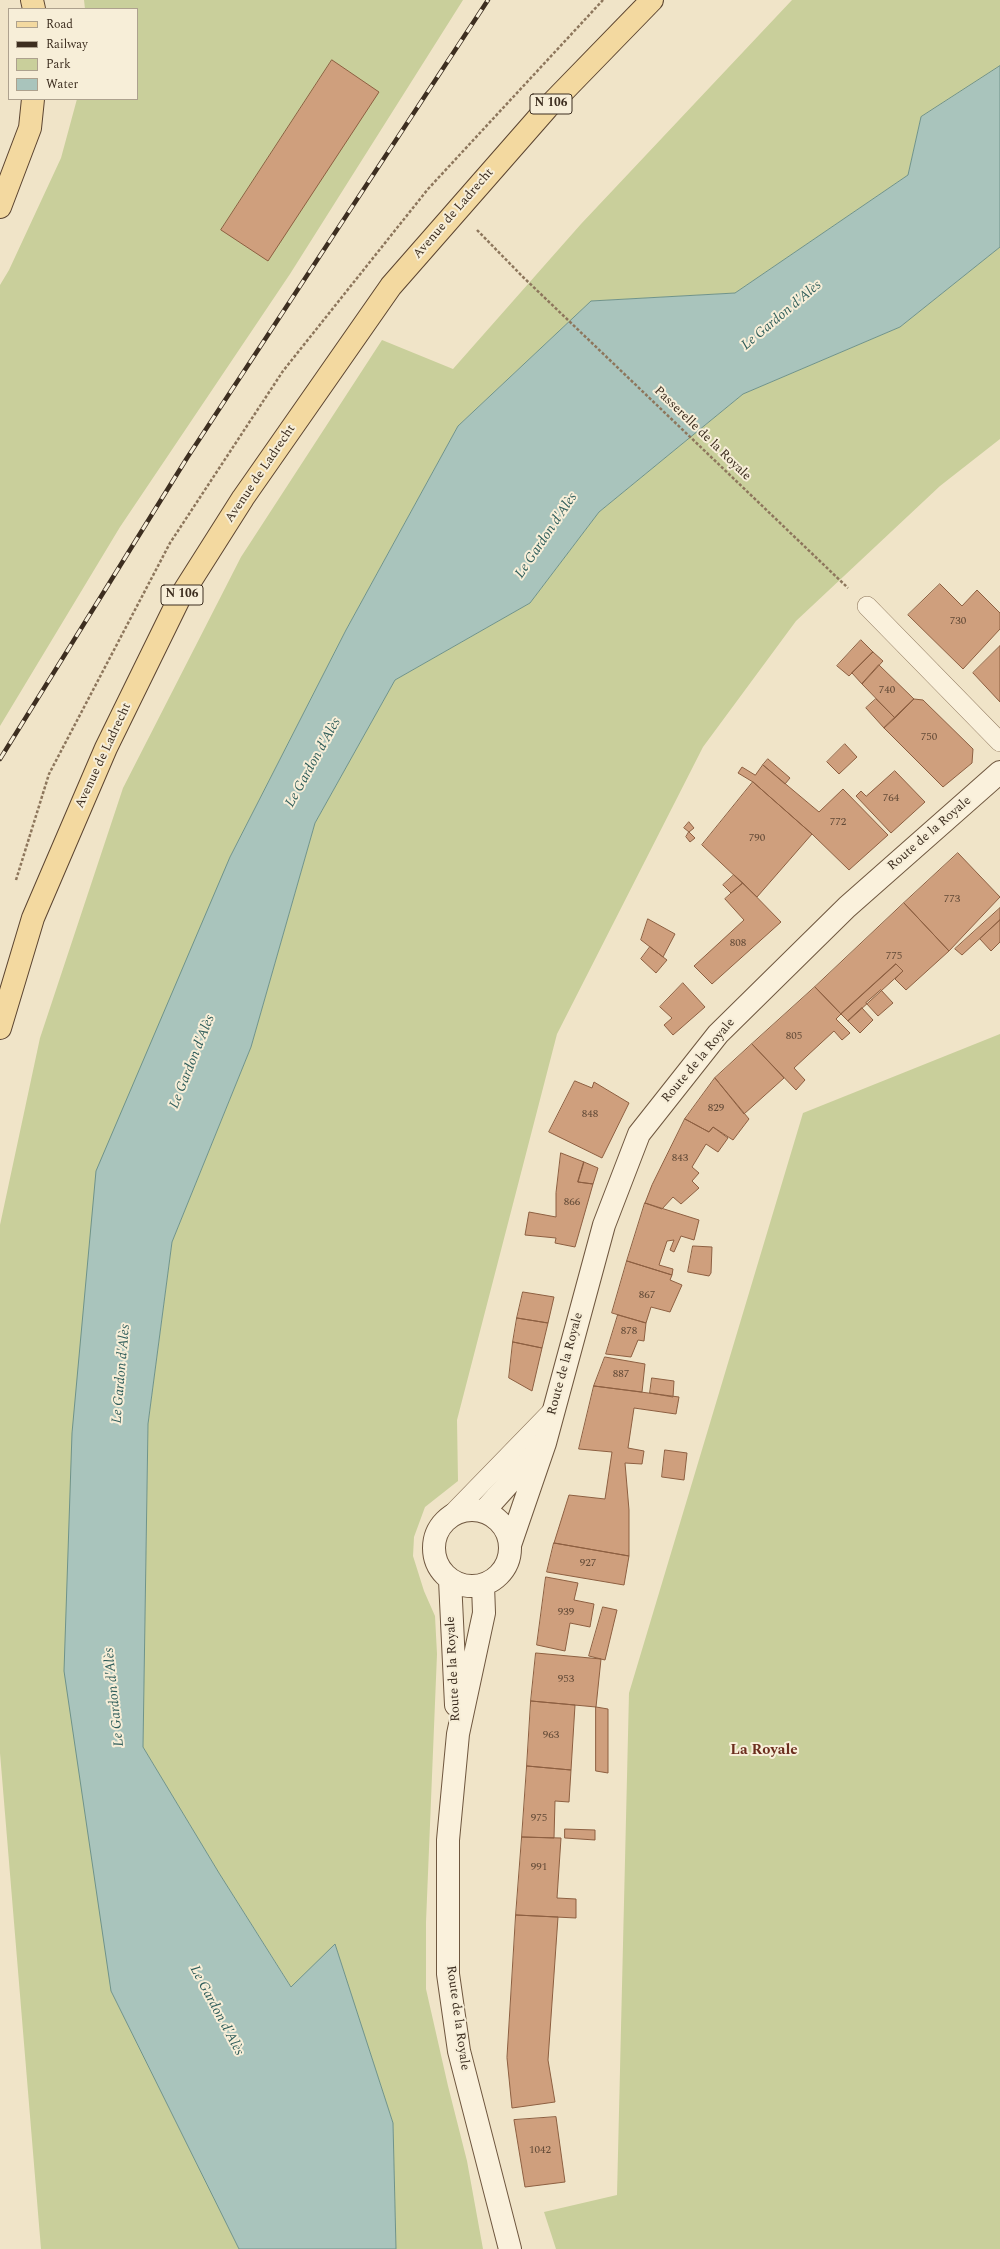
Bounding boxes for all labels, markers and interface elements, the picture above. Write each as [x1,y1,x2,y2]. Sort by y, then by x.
legend [8,8,138,100]
text: Road [46,15,73,34]
text: Railway [46,35,88,54]
text: Park [46,55,71,74]
text: Water [46,75,78,94]
road number: N 106 [530,94,572,114]
street label: Avenue de Ladrecht [411,166,497,262]
water label: Le Gardon d'Alès [738,278,826,354]
street label: Passerelle de la Royale [650,384,754,484]
street label: Avenue de Ladrecht [222,422,300,526]
water label: Le Gardon d'Alès [512,490,582,582]
road number: N 106 [161,585,203,605]
house number: 730 [950,615,966,629]
house number: 740 [879,684,895,698]
street label: Avenue de Ladrecht [73,701,135,811]
water label: Le Gardon d'Alès [283,715,345,811]
house number: 750 [921,731,937,745]
house number: 764 [883,792,899,806]
street label: Route de la Royale [885,793,975,875]
house number: 772 [830,816,846,830]
house number: 790 [749,832,765,846]
house number: 773 [944,893,960,907]
house number: 808 [730,937,746,951]
house number: 775 [886,950,902,964]
water label: Le Gardon d'Alès [167,1013,219,1111]
street label: Route de la Royale [659,1016,739,1106]
house number: 805 [786,1030,802,1044]
house number: 829 [708,1102,724,1116]
house number: 848 [582,1108,598,1122]
house number: 843 [672,1152,688,1166]
house number: 866 [564,1196,580,1210]
house number: 867 [639,1289,655,1303]
street label: Route de la Royale [545,1311,587,1417]
water label: Le Gardon d'Alès [109,1324,135,1424]
house number: 878 [621,1325,637,1339]
house number: 887 [613,1368,629,1382]
house number: 927 [580,1557,596,1571]
house number: 939 [558,1606,574,1620]
street label: Route de la Royale [443,1616,465,1722]
water label: Le Gardon d'Alès [101,1647,129,1747]
house number: 953 [558,1673,574,1687]
house number: 963 [543,1729,559,1743]
district label: La Royale [730,1742,798,1760]
house number: 975 [531,1812,547,1826]
house number: 991 [531,1861,547,1875]
water label: Le Gardon d'Alès [185,1963,247,2059]
street label: Route de la Royale [442,1965,472,2071]
house number: 1042 [529,2144,551,2158]

